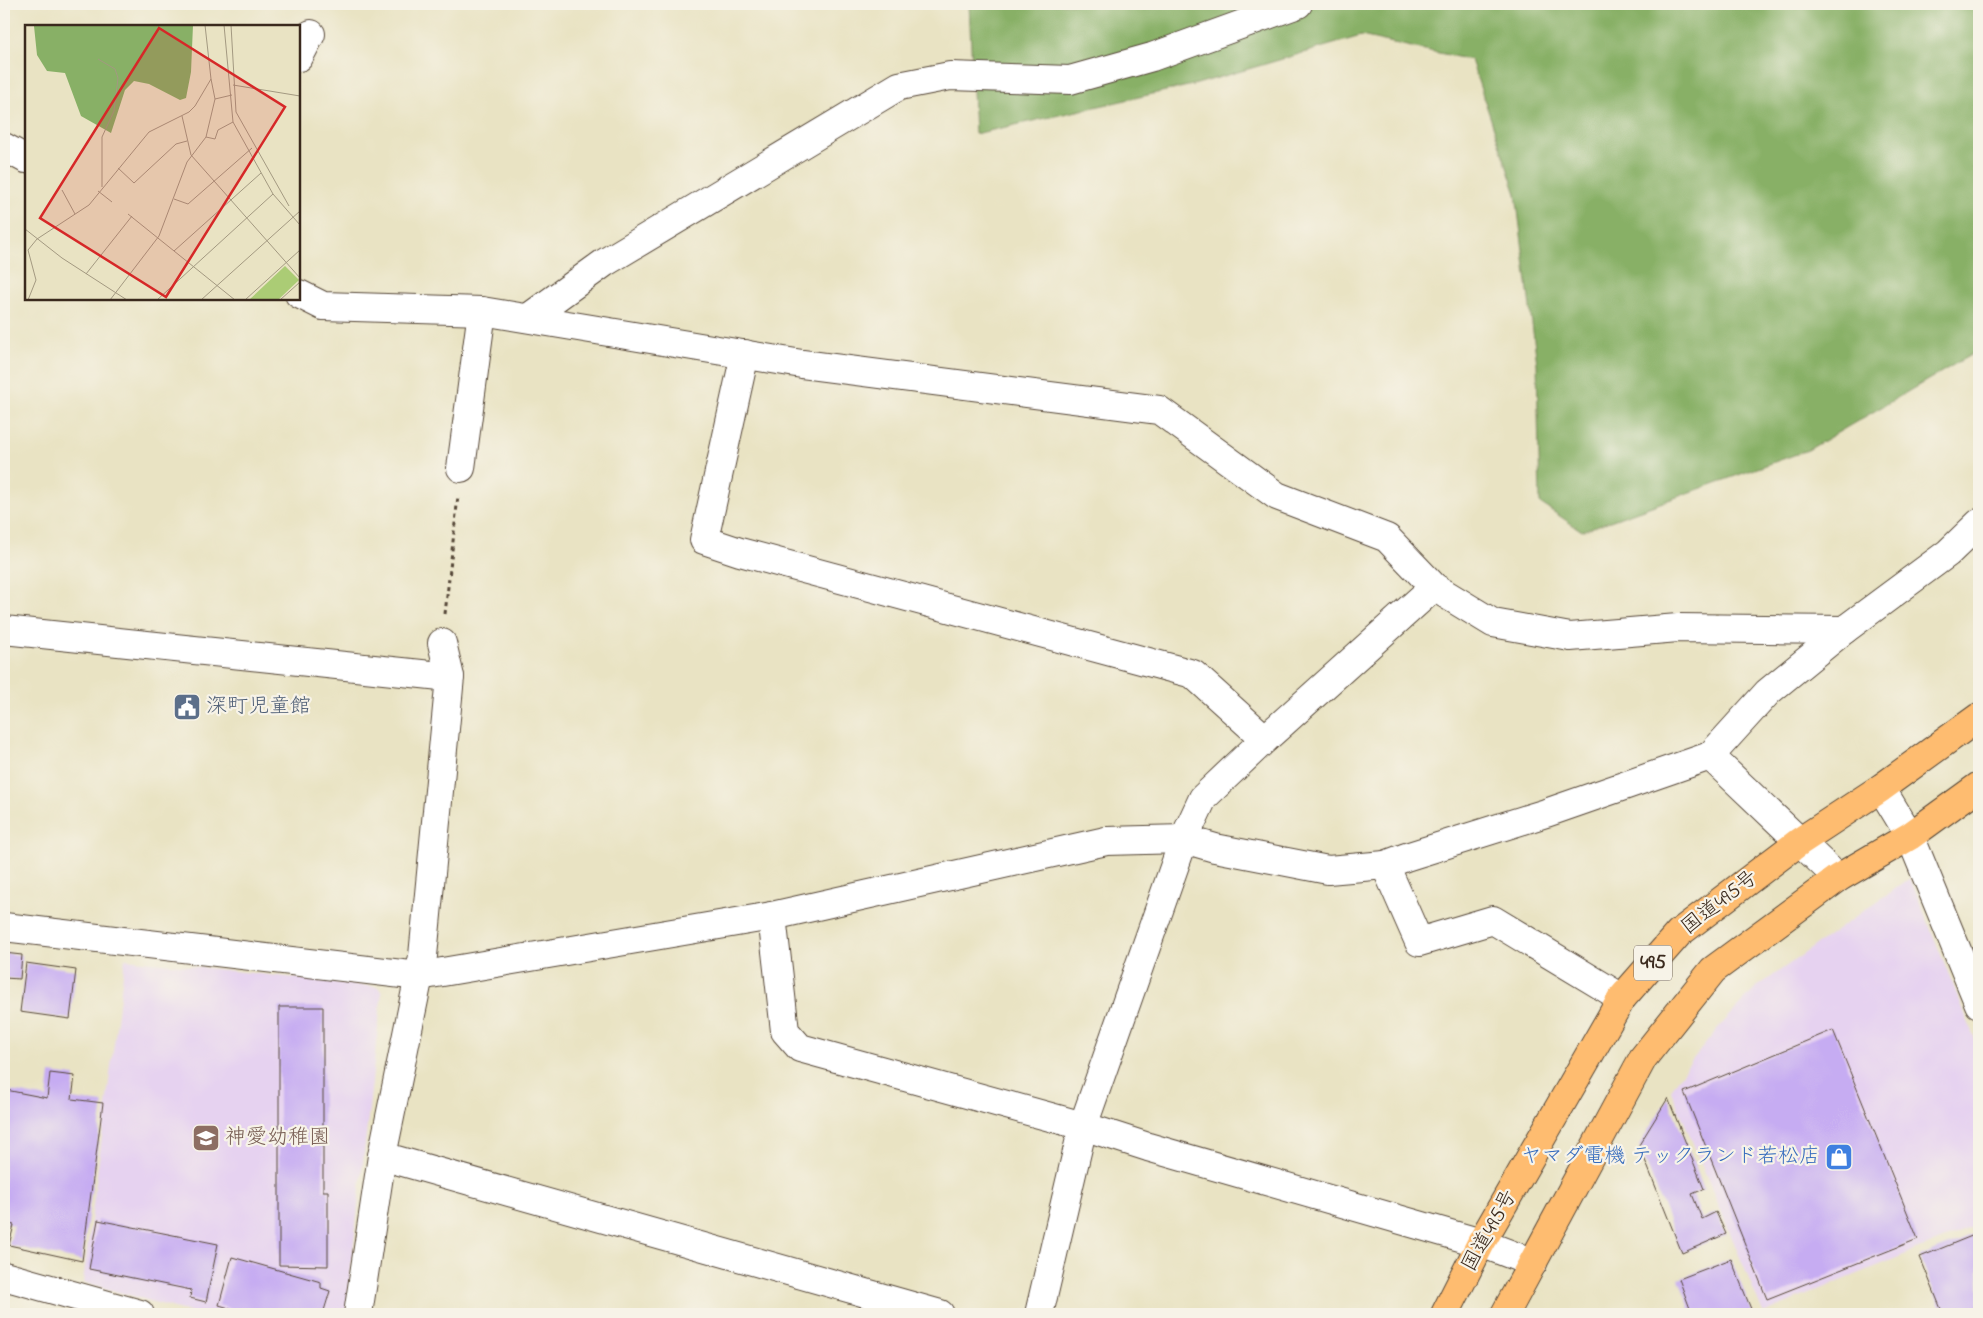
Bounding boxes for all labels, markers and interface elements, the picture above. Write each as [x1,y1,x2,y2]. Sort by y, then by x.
inset map [25,25,300,300]
public building icon: 深町児童館 [172,692,202,722]
place label: 深町児童館 [206,692,311,722]
street label: 国道495号 [1675,863,1765,943]
road number: 495 [1634,946,1672,980]
school or university icon: 神愛幼稚園 [191,1123,221,1153]
place label: 神愛幼稚園 [225,1123,330,1153]
place label: ヤマダ電機 テックランド若松店 [1521,1142,1820,1172]
shop icon: ヤマダ電機 テックランド若松店 [1824,1142,1854,1172]
street label: 国道495号 [1455,1184,1525,1278]

